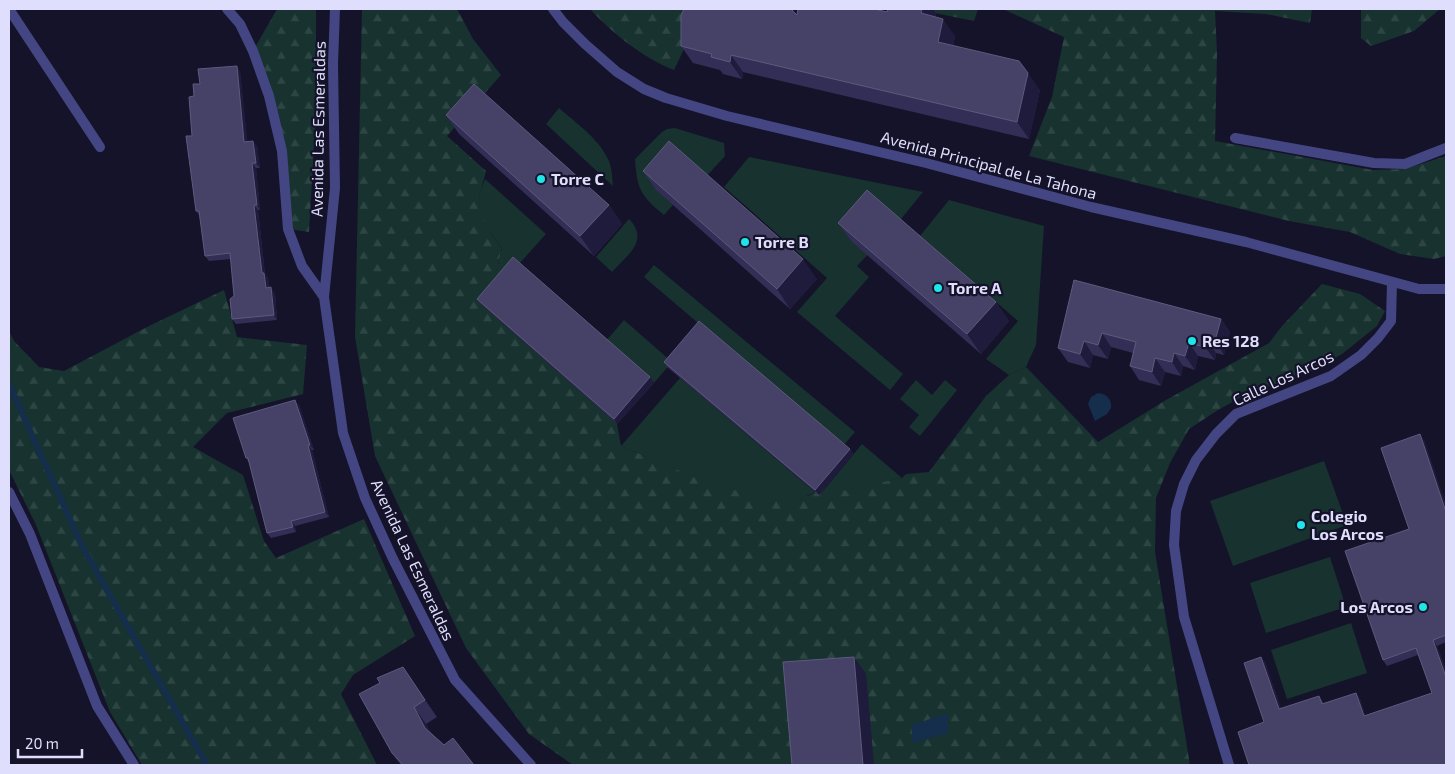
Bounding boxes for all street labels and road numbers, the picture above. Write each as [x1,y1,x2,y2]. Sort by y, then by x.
street label: Avenida Las Esmeraldas [306,41,329,217]
street label: Avenida Principal de La Tahona [879,126,1099,203]
street label: Calle Los Arcos [1229,346,1336,409]
street label: Avenida Las Esmeraldas [368,476,459,643]

